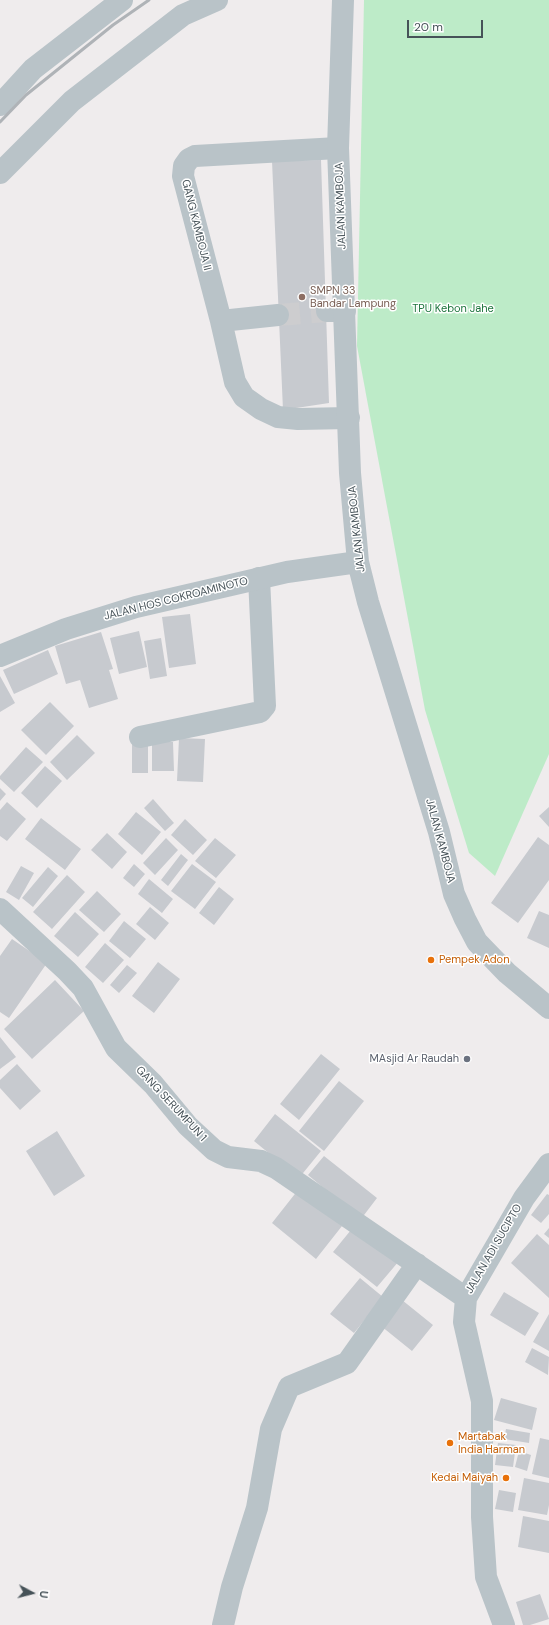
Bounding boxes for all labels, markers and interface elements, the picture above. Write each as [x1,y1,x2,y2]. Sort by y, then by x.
scale bar [409,12,485,38]
text: 20 m [414,19,443,35]
street label: JALAN KAMBOJA [333,162,349,250]
street label: GANG KAMBOJA II [178,178,214,272]
place label: SMPN 33 Bandar Lampung [310,284,396,310]
marker: SMPN 33 Bandar Lampung [297,292,307,302]
park label: TPU Kebon Jahe [412,302,494,316]
street label: JALAN KAMBOJA [346,485,368,573]
street label: JALAN HOS COKROAMINOTO [103,575,249,623]
street label: JALAN KAMBOJA [422,797,458,885]
place label: Pempek Adon [439,953,509,967]
marker: Pempek Adon [426,955,436,965]
place label: MAsjid Ar Raudah [370,1052,459,1066]
marker: MAsjid Ar Raudah [462,1054,472,1064]
street label: GANG SERUMPUN 1 [133,1064,209,1144]
street label: JALAN ADI SUCIPTO [463,1202,525,1296]
place label: Martabak India Harman [458,1430,525,1456]
marker: Martabak India Harman [445,1438,455,1448]
place label: Kedai Maiyah [431,1471,498,1485]
marker: Kedai Maiyah [501,1473,511,1483]
north arrow [12,1573,52,1613]
text: U [37,1590,51,1599]

